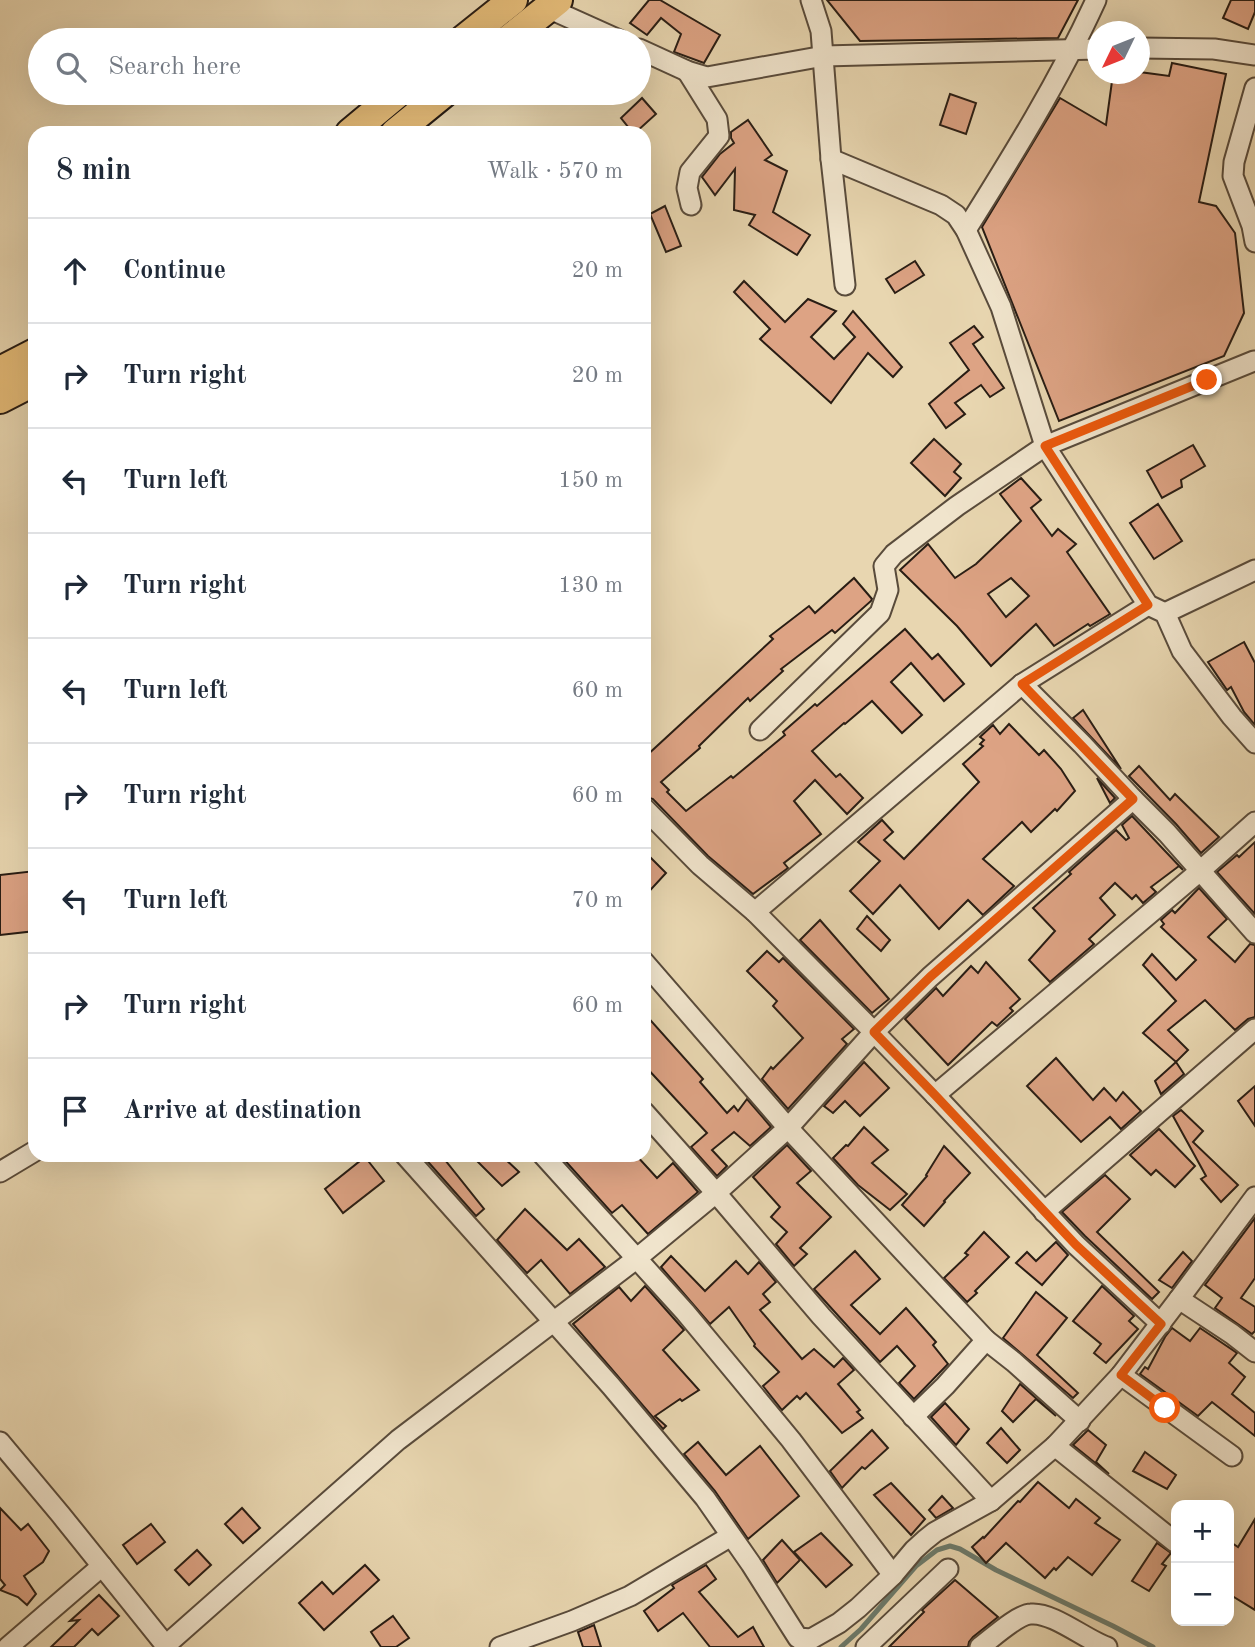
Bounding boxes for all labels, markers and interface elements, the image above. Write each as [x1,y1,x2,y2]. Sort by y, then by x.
north arrow [1087,21,1150,84]
search box [28,28,651,105]
icon: search [52,48,90,86]
text: Search here [108,54,241,80]
text: 8 min [56,156,131,186]
text: Walk · 570 m [487,160,623,183]
icon: ahead [56,252,94,290]
text: Continue [123,258,226,284]
text: 20 m [572,259,623,282]
icon: right [56,357,94,395]
text: Turn right [123,363,246,389]
text: 20 m [572,364,623,387]
route end [1191,364,1222,395]
icon: left [56,462,94,500]
text: Turn left [123,468,228,494]
text: 150 m [558,469,623,492]
icon: right [56,567,94,605]
text: Turn right [123,573,246,599]
text: 130 m [558,574,623,597]
icon: left [56,672,94,710]
text: Turn left [123,678,228,704]
text: 60 m [572,679,623,702]
icon: right [56,777,94,815]
text: Turn right [123,783,246,809]
text: 60 m [572,784,623,807]
icon: left [56,882,94,920]
text: Turn left [123,888,228,914]
text: 70 m [572,889,623,912]
icon: right [56,987,94,1025]
text: Turn right [123,993,246,1019]
text: 60 m [572,994,623,1017]
icon: arrive [56,1092,94,1130]
text: Arrive at destination [123,1098,362,1124]
route start [1149,1392,1180,1423]
map controls [1171,1500,1234,1626]
button: + [1171,1500,1234,1563]
button: − [1171,1563,1234,1626]

